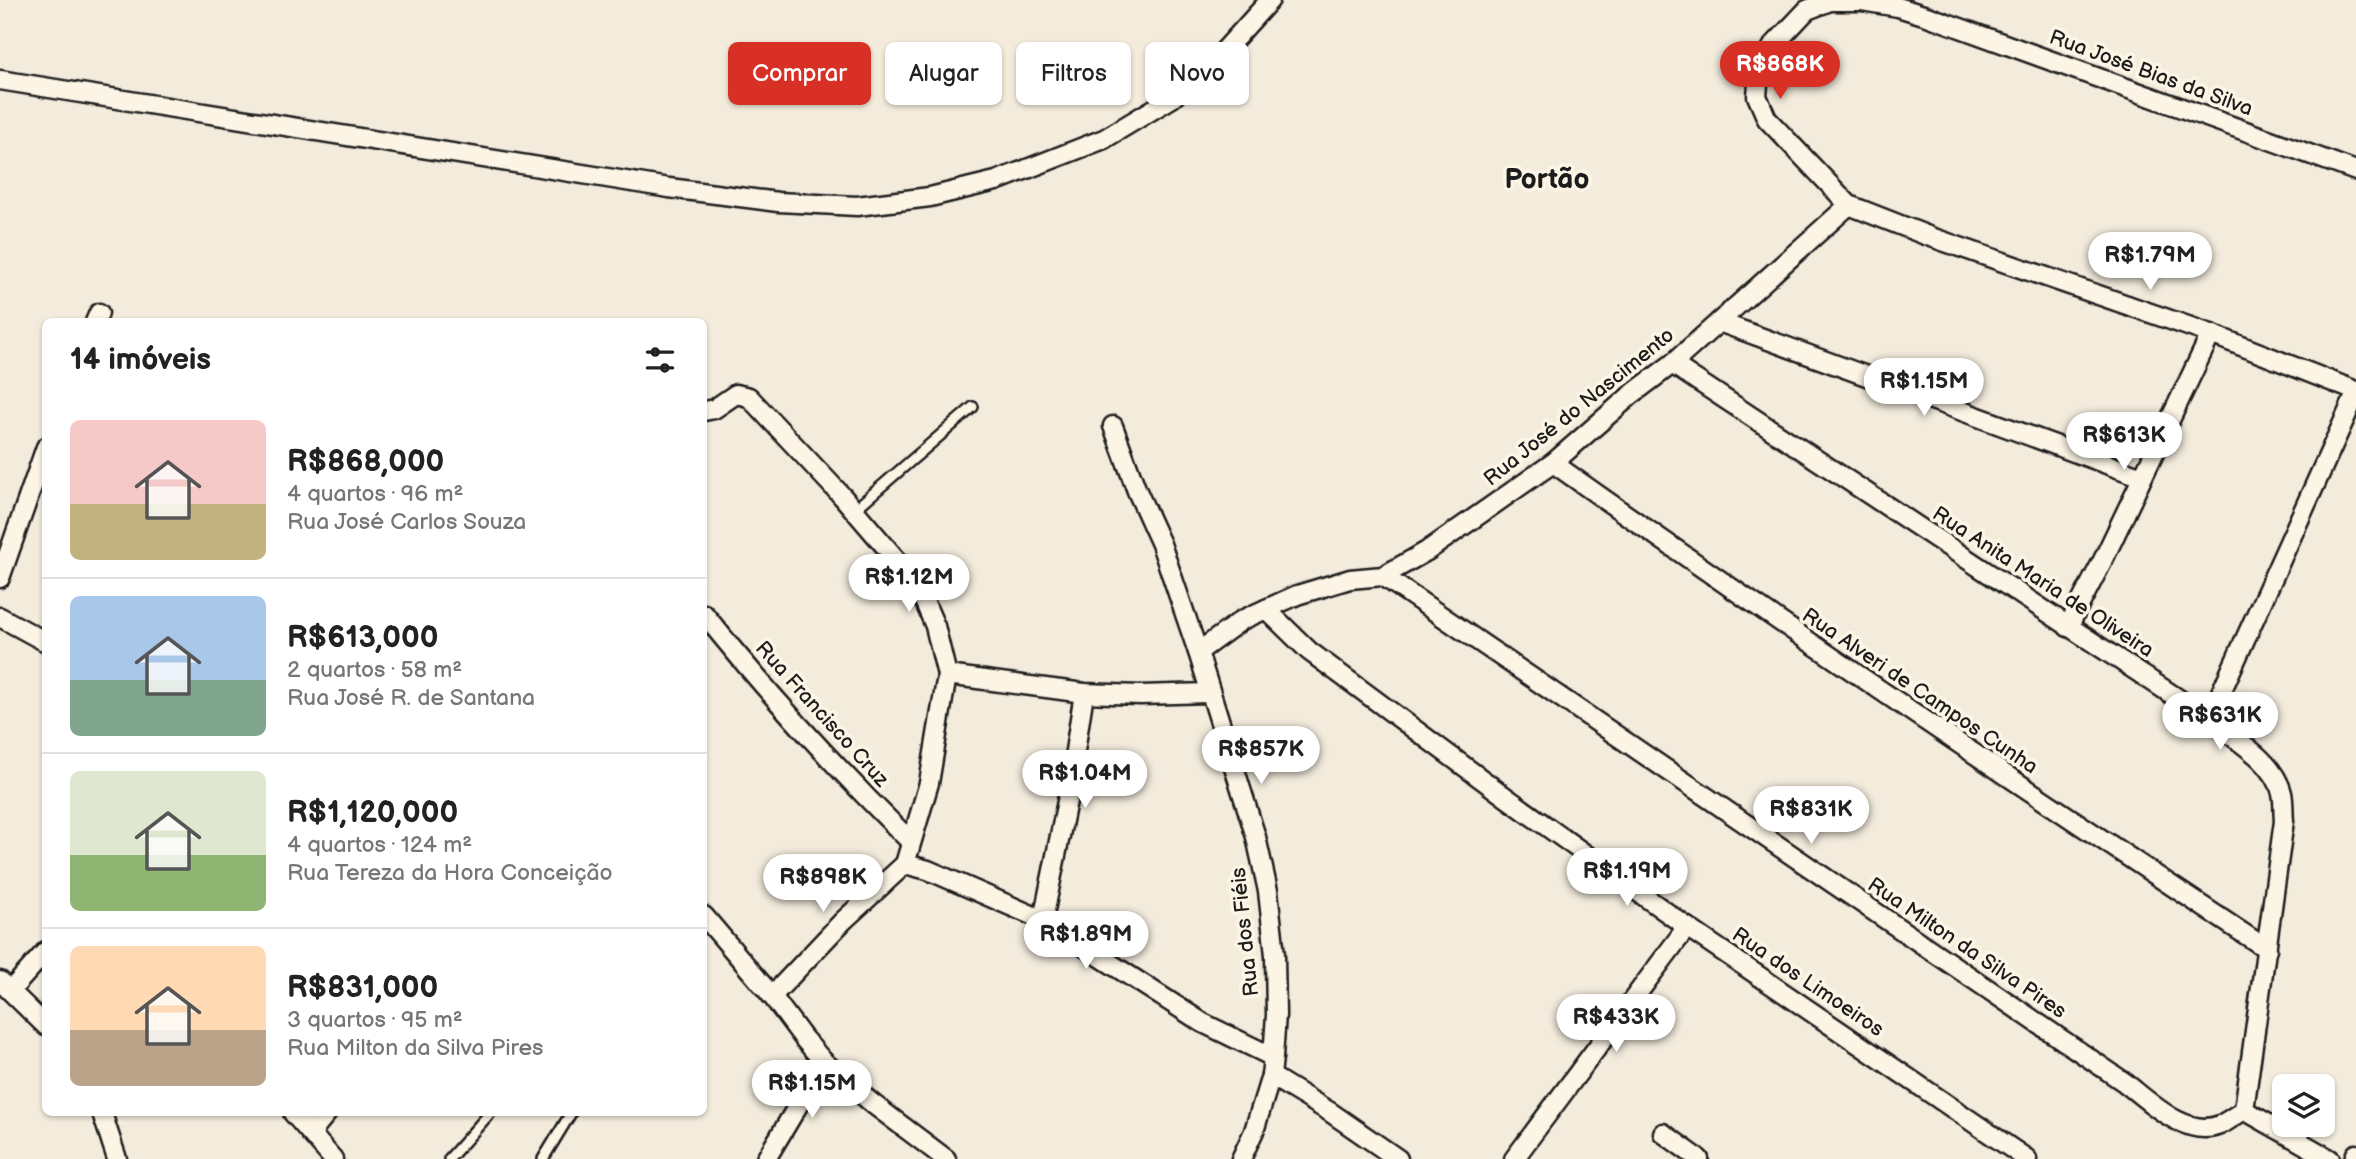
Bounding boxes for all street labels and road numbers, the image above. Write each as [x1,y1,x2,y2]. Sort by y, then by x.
street label: Rua José Bias da Silva [2046,25,2256,121]
street label: Rua José do Nascimento [1479,323,1679,491]
street label: Rua Anita Maria de Oliveira [1928,501,2158,663]
street label: Rua Alveri de Campos Cunha [1798,603,2042,779]
street label: Rua Francisco Cruz [750,636,895,793]
street label: Rua dos Fiéis [1226,866,1264,998]
street label: Rua Milton da Silva Pires [1863,872,2071,1024]
street label: Rua dos Limoeiros [1727,922,1889,1042]

